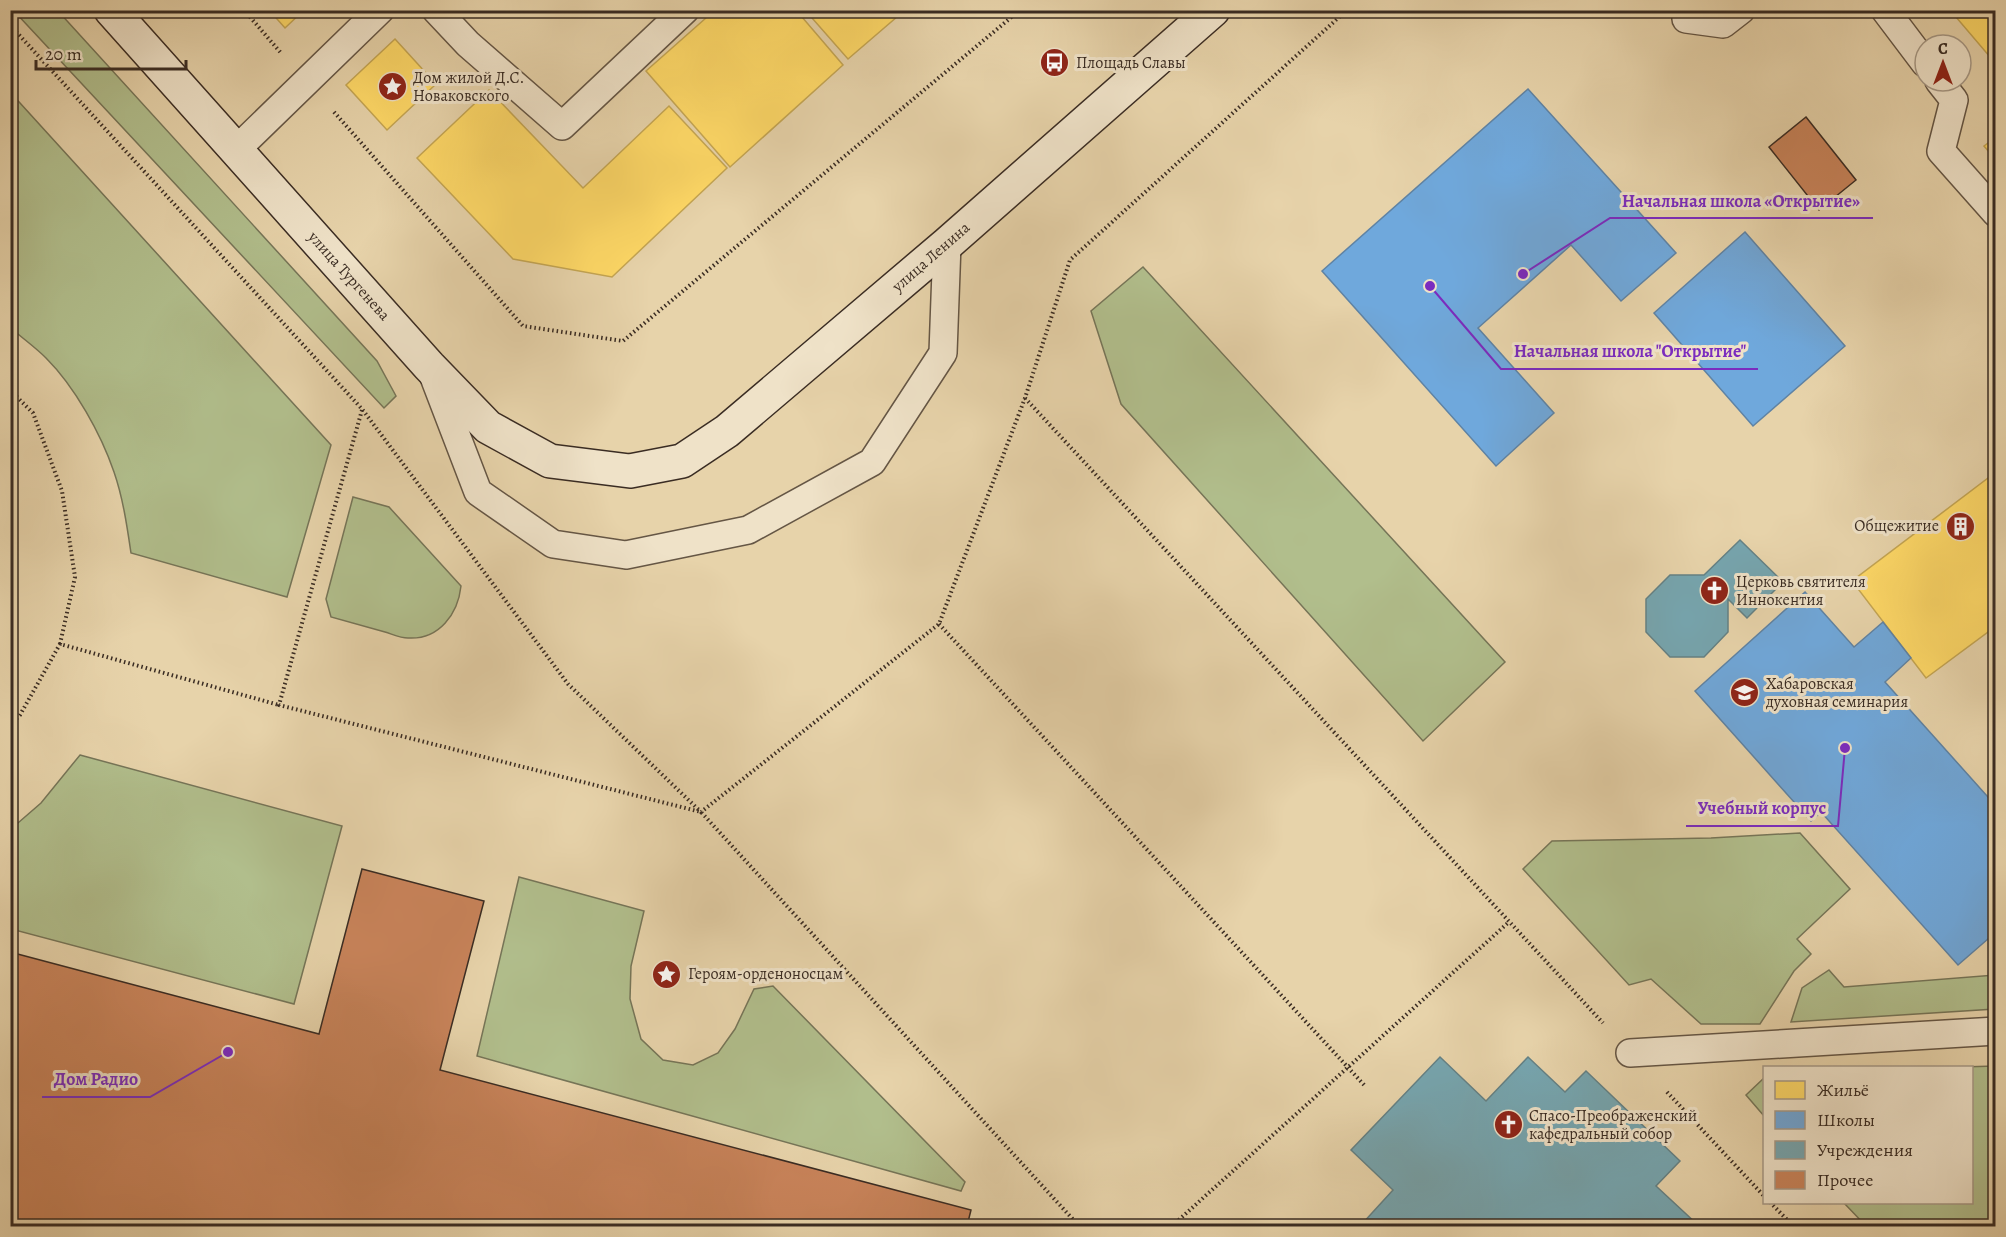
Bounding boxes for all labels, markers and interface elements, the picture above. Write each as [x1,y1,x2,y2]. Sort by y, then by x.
scale bar [36,33,186,71]
north arrow [1913,33,1973,93]
text: С [1938,38,1948,60]
text: 20 m [45,42,82,66]
bus stop icon: Площадь Славы [1039,47,1071,79]
place label: Площадь Славы [1076,52,1186,74]
place label: Дом жилой Д.С. Новаковского [413,67,524,107]
place icon: Дом жилой Д.С. Новаковского [376,71,408,103]
callout: Начальная школа «Открытие» [1610,182,1873,218]
text: Начальная школа «Открытие» [1622,189,1860,213]
street label: улица Ленина [887,217,975,298]
street label: улица Тургенева [302,226,395,326]
callout: Начальная школа "Открытие" [1501,333,1758,369]
text: Начальная школа "Открытие" [1514,339,1747,363]
building icon: Общежитие [1944,510,1976,542]
place label: Общежитие [1854,515,1939,537]
place label: Церковь святителя Иннокентия [1736,571,1866,611]
church icon: Церковь святителя Иннокентия [1699,575,1731,607]
place label: Хабаровская духовная семинария [1765,673,1908,713]
school or university icon: Хабаровская духовная семинария [1729,677,1761,709]
callout: Учебный корпус [1686,790,1838,826]
text: Учебный корпус [1698,796,1826,820]
place icon: Героям-орденоносцам [651,958,683,990]
place label: Героям-орденоносцам [688,963,843,985]
callout: Дом Радио [42,1061,150,1097]
legend [1763,1066,1973,1204]
text: Дом Радио [54,1067,138,1091]
text: Жильё [1817,1078,1869,1102]
place label: Спасо-Преображенский кафедральный собор [1529,1105,1697,1145]
text: Школы [1817,1108,1875,1132]
church icon: Спасо-Преображенский кафедральный собор [1492,1109,1524,1141]
text: Учреждения [1817,1138,1913,1162]
text: Прочее [1817,1168,1873,1192]

